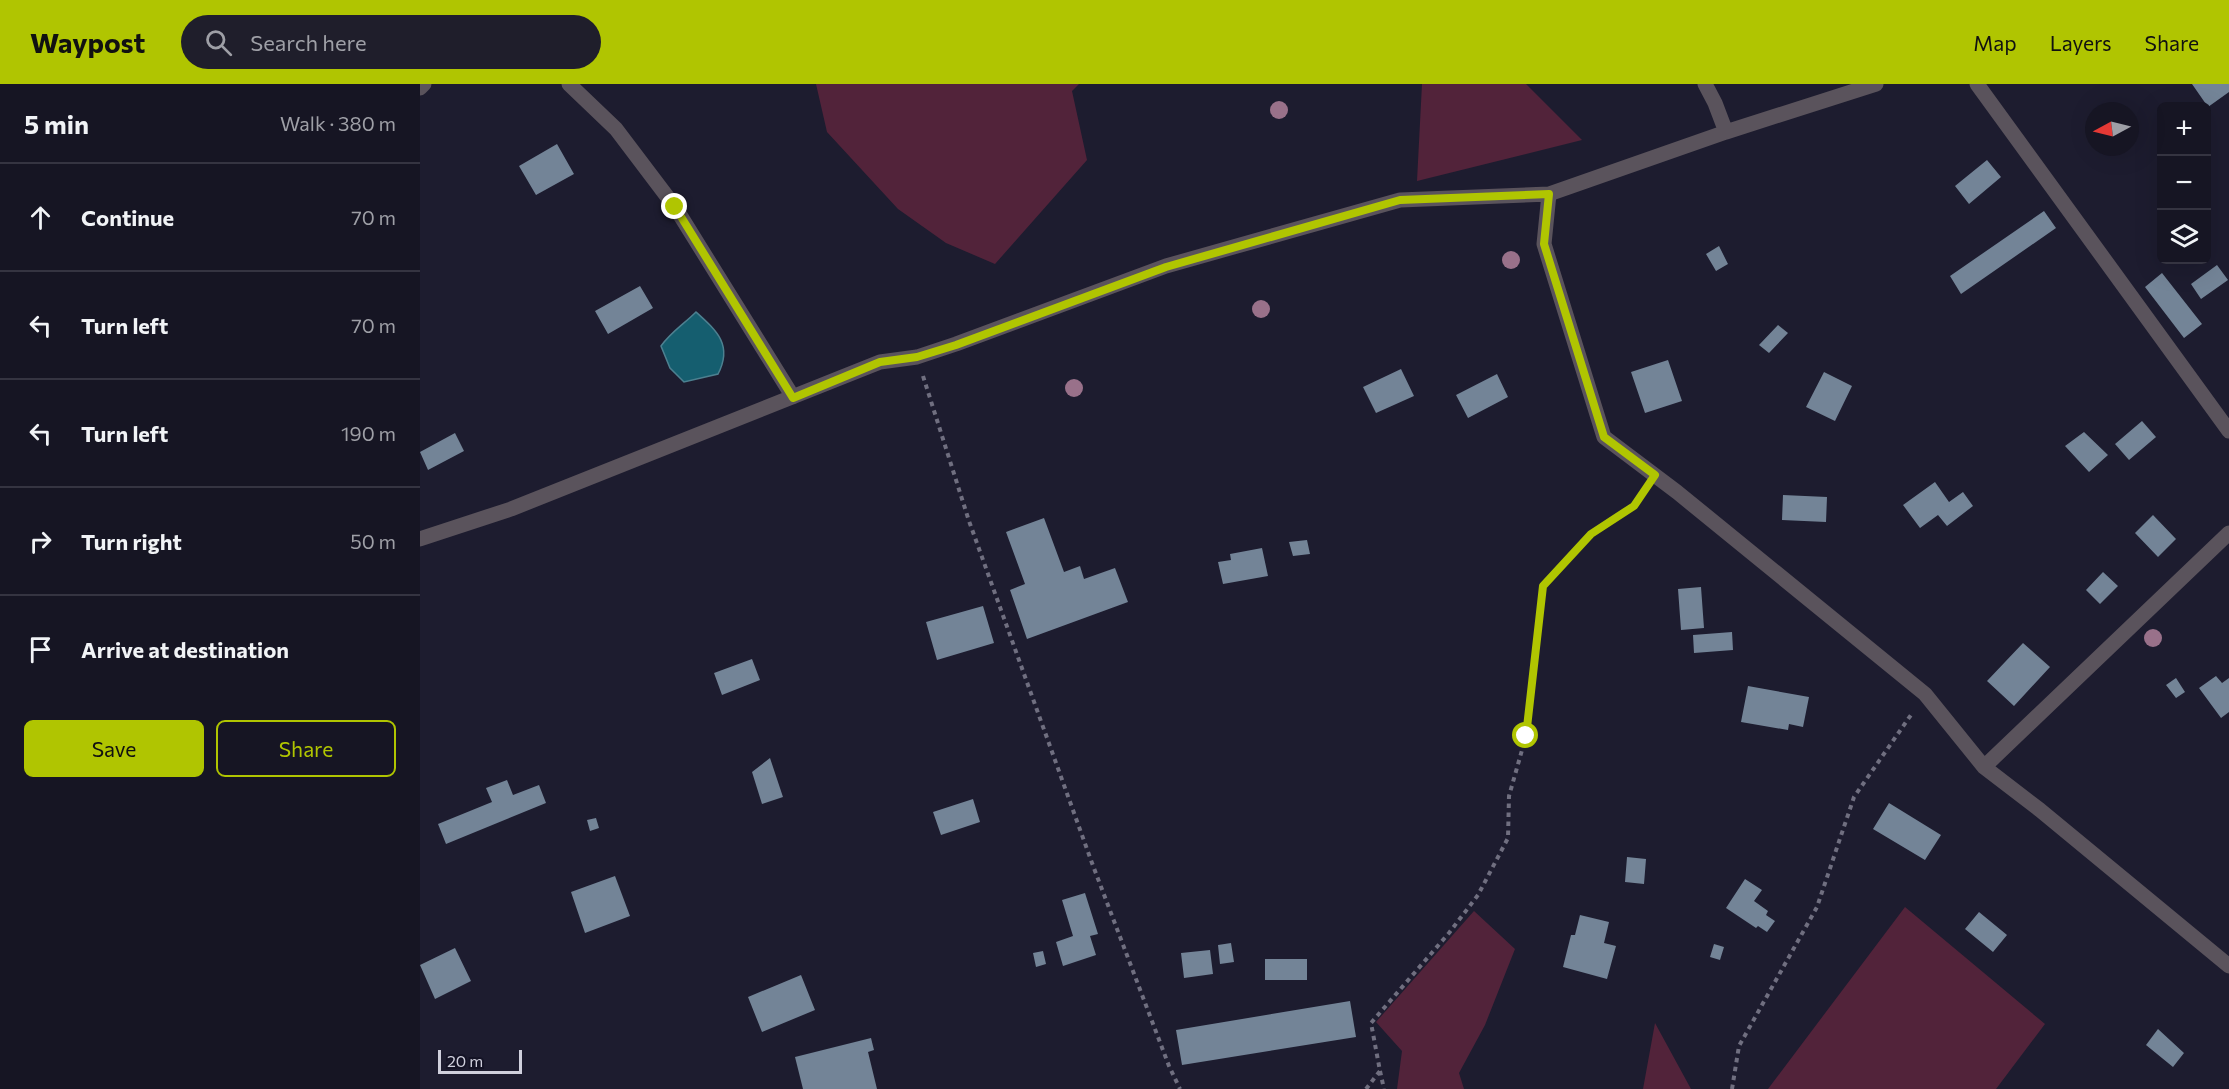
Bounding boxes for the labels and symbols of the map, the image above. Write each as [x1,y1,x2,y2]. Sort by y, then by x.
north arrow [2085,102,2139,156]
route end [661,193,687,219]
route start [1512,722,1538,748]
scale bar [438,1047,522,1074]

